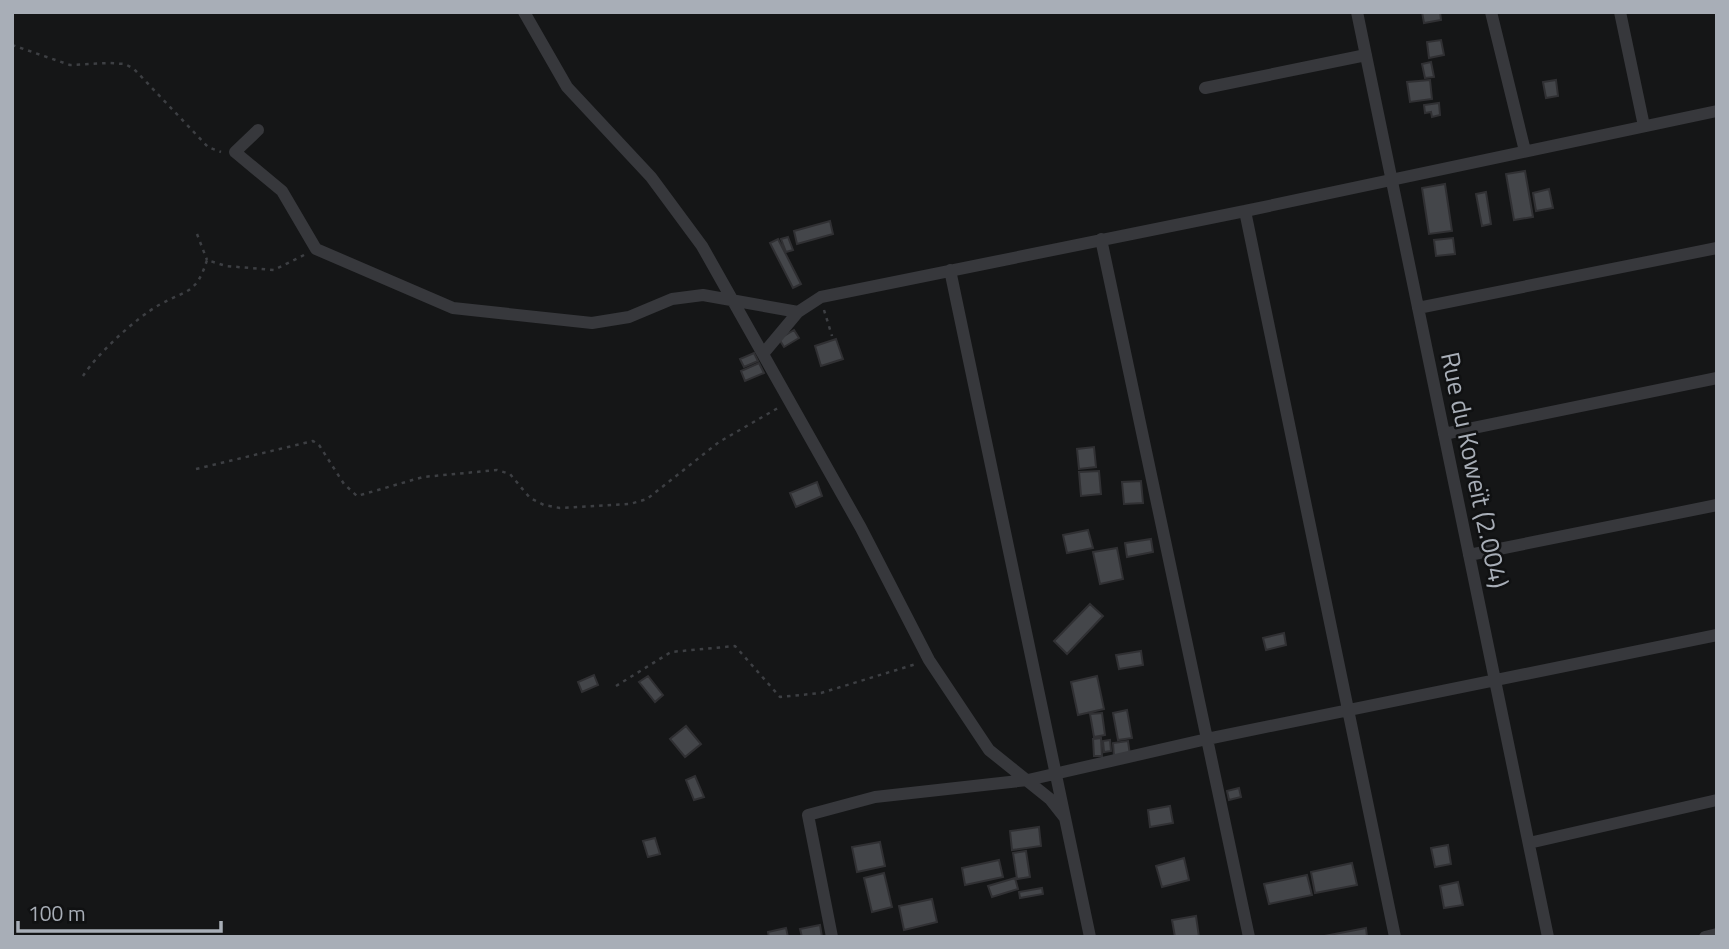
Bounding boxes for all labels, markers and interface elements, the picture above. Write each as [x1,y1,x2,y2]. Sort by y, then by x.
street label: Rue du Koweït (2.004) [1431,348,1519,592]
scale bar [18,890,220,934]
text: 100 m [28,897,85,929]

